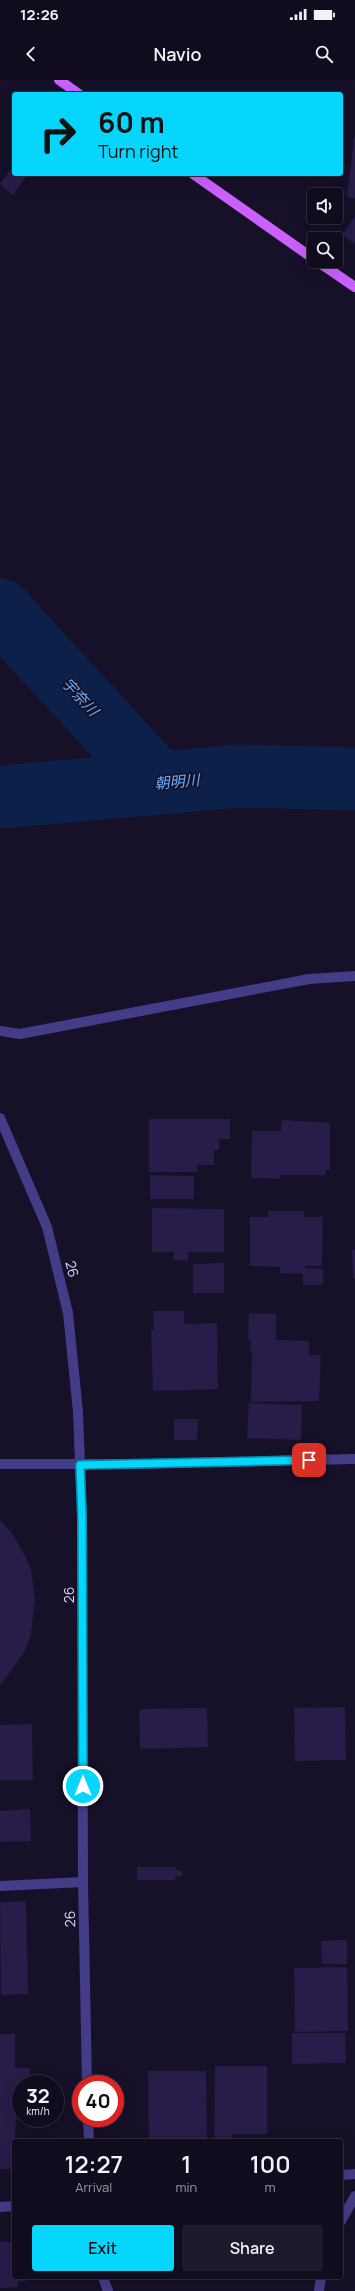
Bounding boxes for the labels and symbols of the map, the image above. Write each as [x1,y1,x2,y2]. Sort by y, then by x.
water label: 宇奈川 [57,673,105,722]
water label: 朝明川 [154,769,202,794]
street label: 26 [61,1258,84,1279]
pin [292,1443,326,1477]
street label: 26 [59,1587,78,1603]
position arrow [62,1765,104,1807]
street label: 26 [60,1911,79,1928]
speed limit sign: 40 [72,2075,124,2127]

